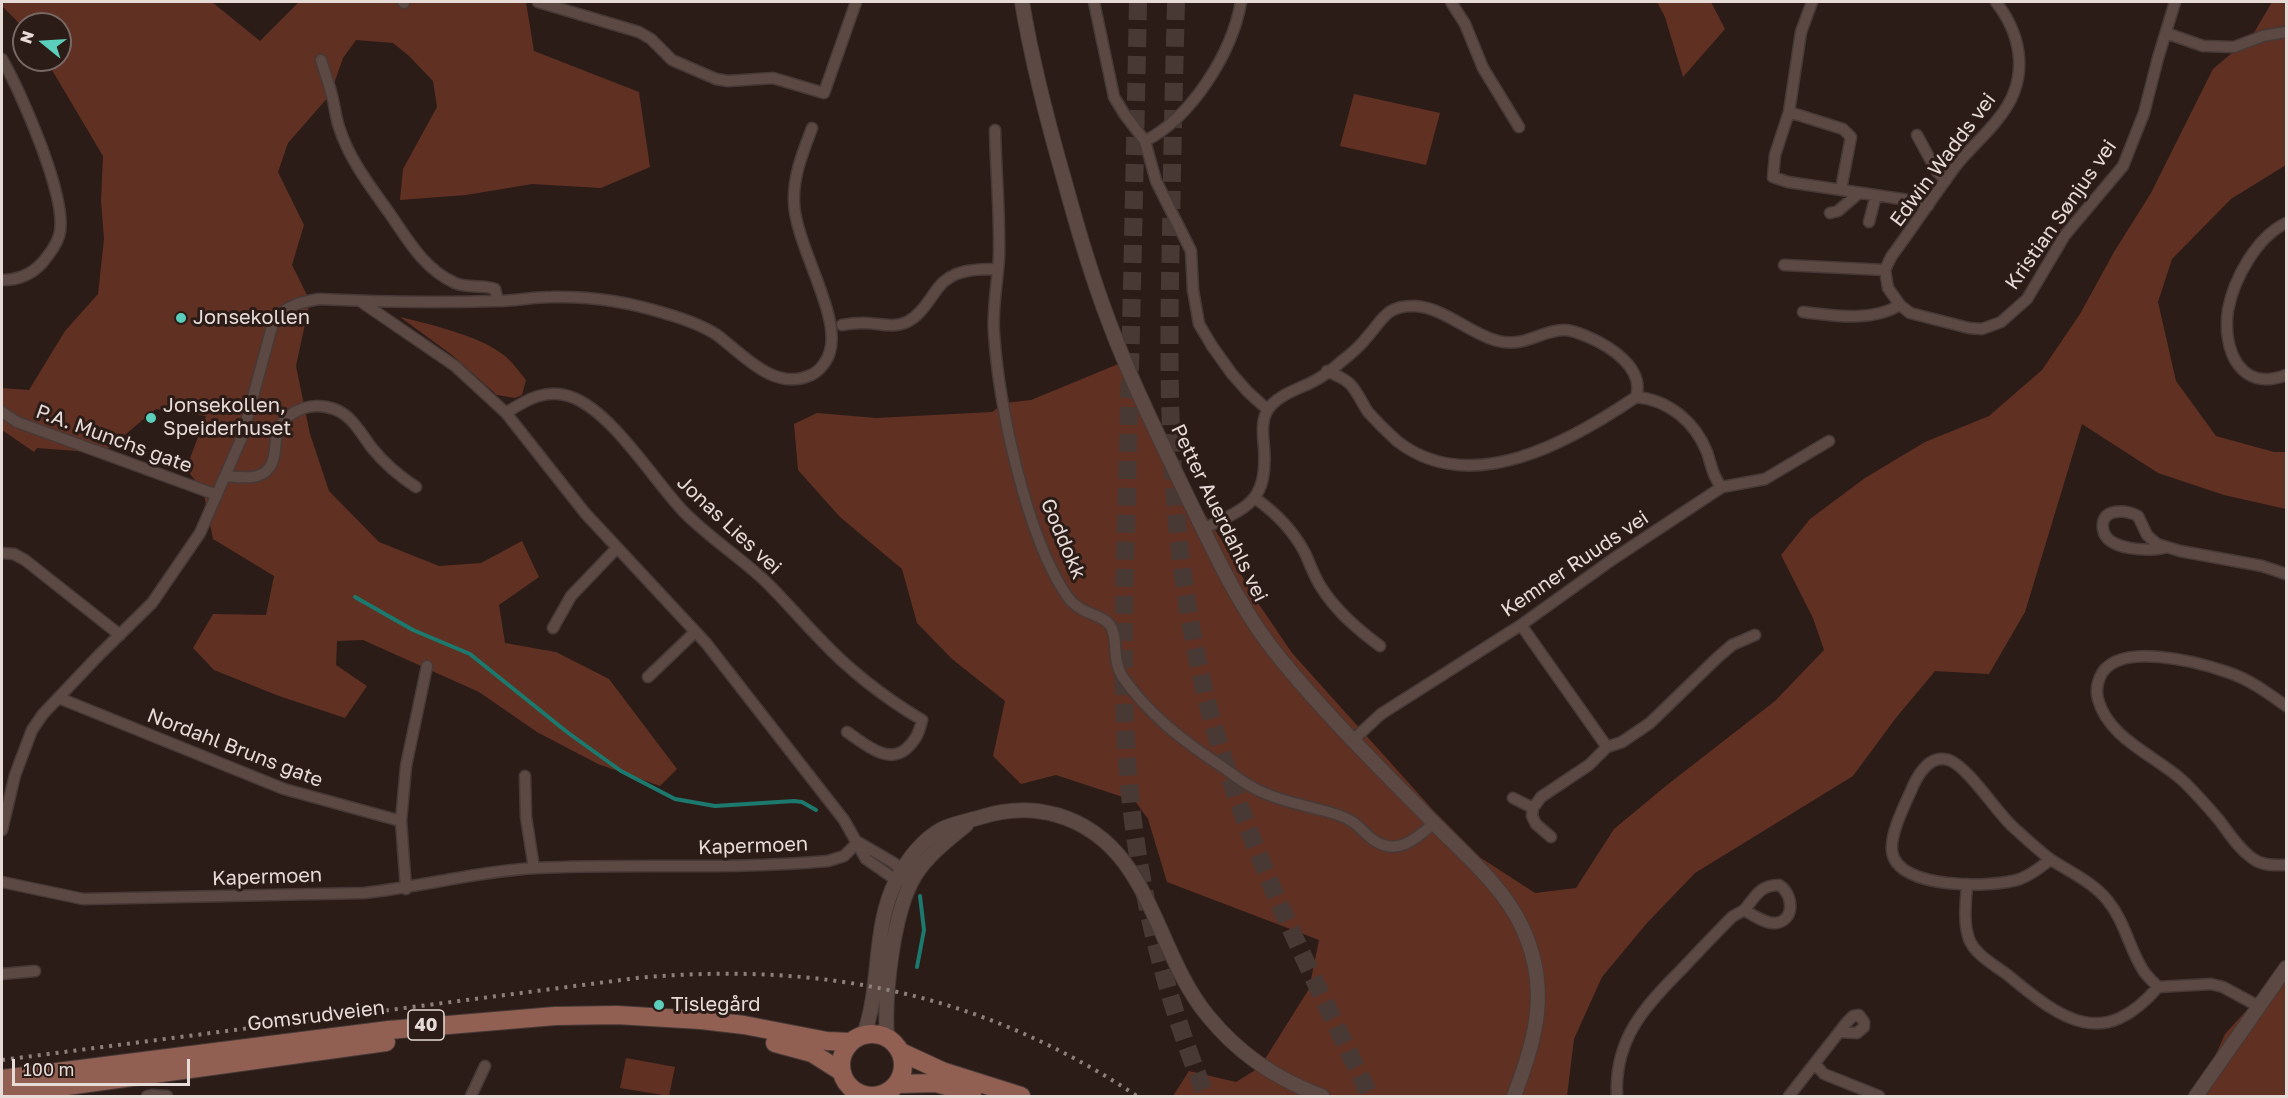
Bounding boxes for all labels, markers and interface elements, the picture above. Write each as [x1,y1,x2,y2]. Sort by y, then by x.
north arrow [12,12,72,72]
text: N [15,28,38,46]
street label: Edwin Wadds vei [1885,89,2001,231]
street label: Kristian Sønjus vei [2000,135,2122,295]
place label: Jonsekollen [193,306,310,330]
marker: Jonsekollen [174,311,188,325]
place label: Jonsekollen, Speiderhuset [163,394,291,441]
street label: P.A. Munchs gate [33,400,195,478]
marker: Jonsekollen, Speiderhuset [144,411,158,425]
street label: Petter Auerdahls vei [1166,420,1272,606]
street label: Jonas Lies vei [672,471,786,579]
street label: Goddokk [1035,495,1091,583]
street label: Kemner Ruuds vei [1497,506,1653,622]
street label: Nordahl Bruns gate [144,703,326,793]
street label: Kapermoen [698,832,808,860]
street label: Kapermoen [212,863,322,891]
place label: Tislegård [671,993,761,1017]
street label: Gomsrudveien [246,996,386,1036]
marker: Tislegård [652,998,666,1012]
road number: 40 [408,1010,444,1040]
scale bar [15,1047,194,1085]
text: 100 m [23,1058,74,1080]

